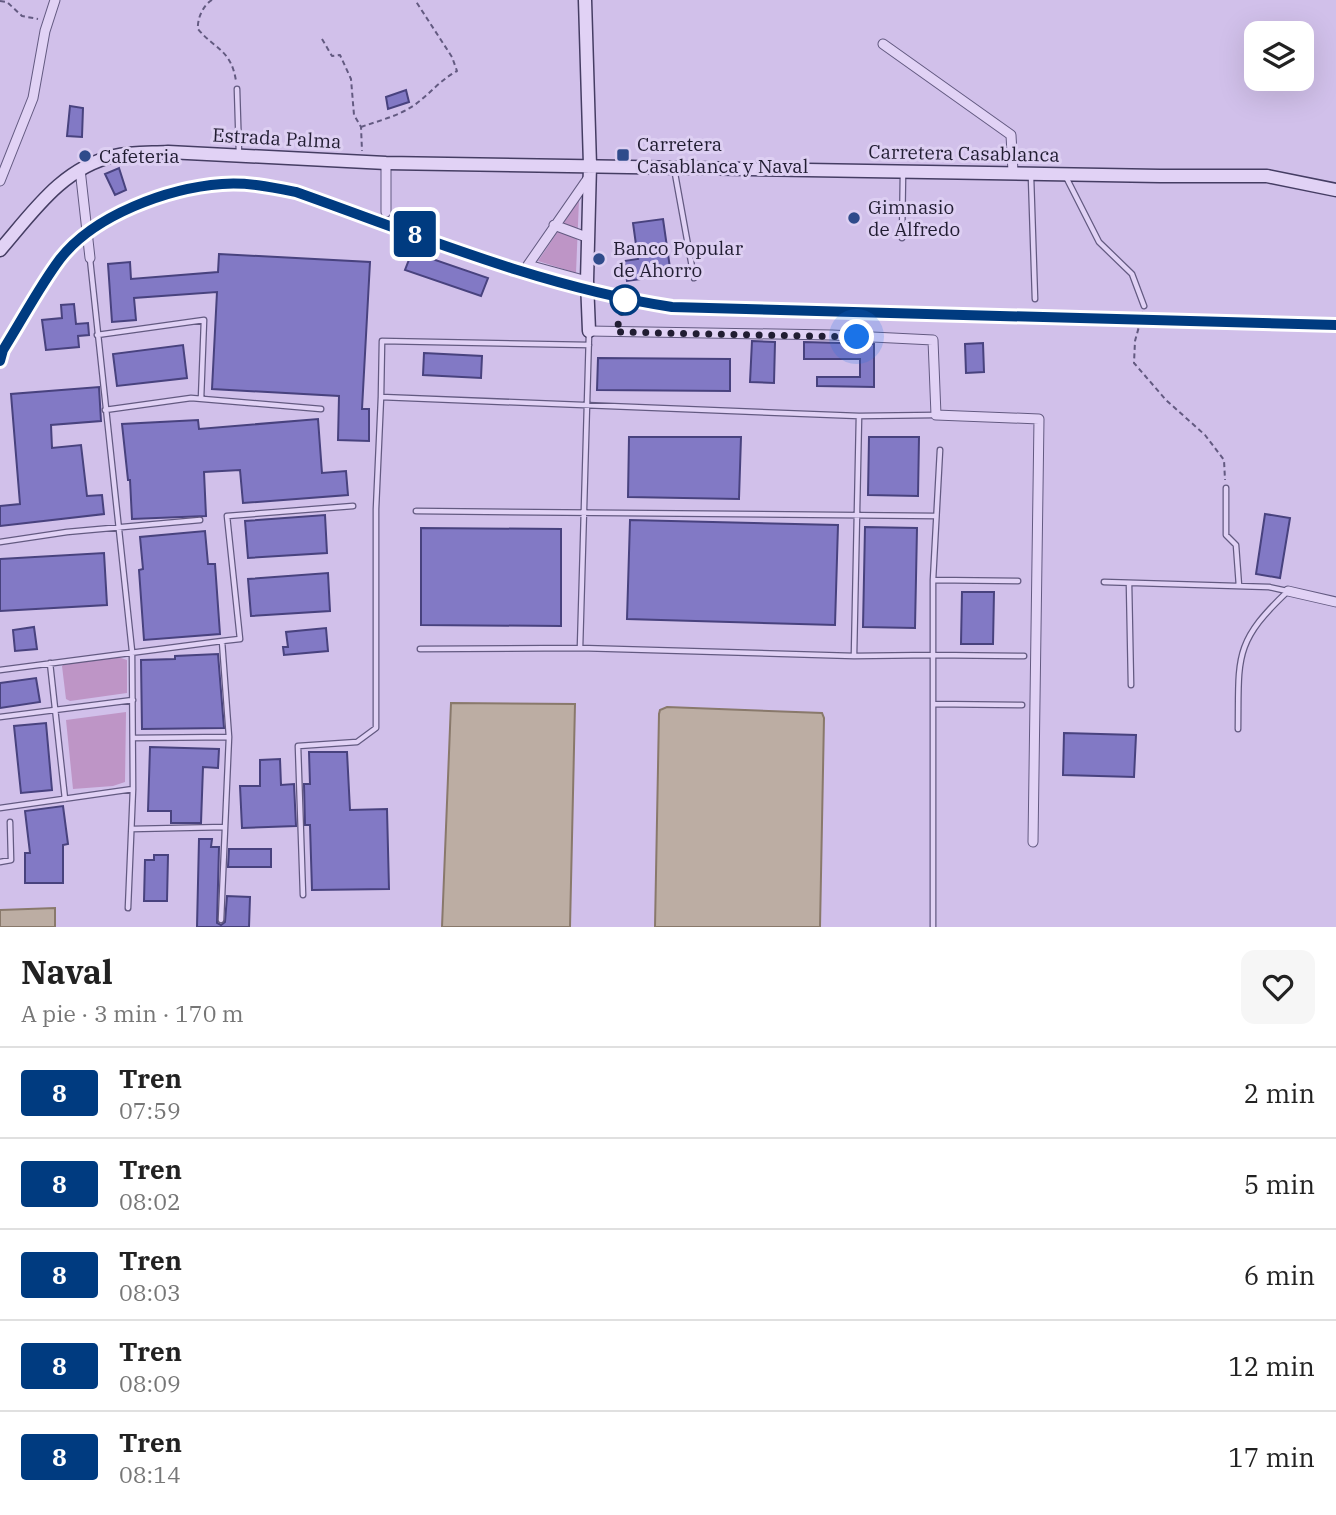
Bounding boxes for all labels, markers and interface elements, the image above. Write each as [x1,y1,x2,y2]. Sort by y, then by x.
map controls [1244,21,1314,91]
button: layers [1244,21,1314,91]
street label: Estrada Palma [212,123,342,153]
place label: Carretera Casablanca y Naval [637,132,809,178]
street label: Carretera Casablanca [868,139,1060,167]
place label: Cafeteria [99,144,180,168]
marker: Carretera Casablanca y Naval [615,147,631,163]
marker: Cafeteria [77,148,93,164]
place label: Gimnasio de Alfredo [868,195,960,241]
marker: Gimnasio de Alfredo [846,210,862,226]
line badge: 8 [392,211,438,257]
text: 8 [408,218,422,250]
place label: Banco Popular de Ahorro [613,236,744,282]
marker: Banco Popular de Ahorro [591,251,607,267]
unlabelled marker [610,285,640,315]
your location [839,319,874,354]
text: Naval [21,950,113,993]
button: heart [1241,950,1315,1024]
text: A pie · 3 min · 170 m [21,998,244,1028]
text: Tren [119,1061,182,1095]
text: 2 min [1244,1076,1315,1110]
text: 8 [52,1077,67,1109]
text: 07:59 [119,1095,181,1125]
text: Tren [119,1152,182,1186]
text: 5 min [1244,1167,1315,1201]
text: 8 [52,1168,67,1200]
text: 08:02 [119,1186,181,1216]
text: Tren [119,1243,182,1277]
text: 6 min [1244,1258,1315,1292]
text: 8 [52,1259,67,1291]
text: 08:03 [119,1277,181,1307]
text: Tren [119,1334,182,1368]
text: 12 min [1228,1349,1315,1383]
text: 8 [52,1350,67,1382]
text: 08:09 [119,1368,181,1398]
text: Tren [119,1425,182,1459]
text: 17 min [1228,1440,1315,1474]
text: 8 [52,1441,67,1473]
text: 08:14 [119,1459,181,1489]

